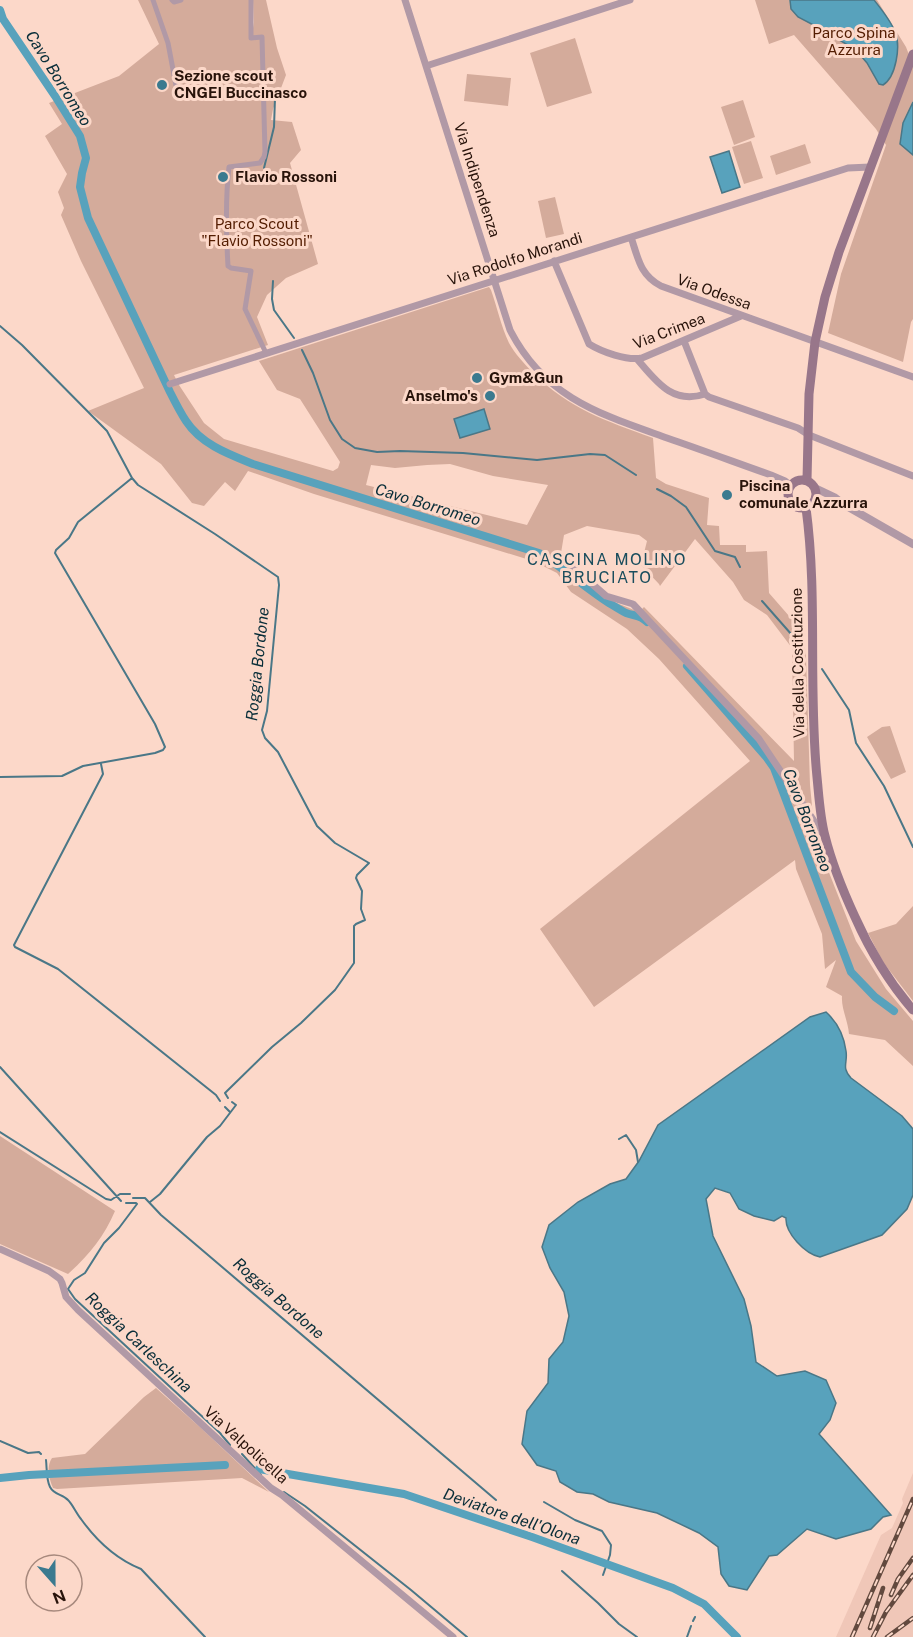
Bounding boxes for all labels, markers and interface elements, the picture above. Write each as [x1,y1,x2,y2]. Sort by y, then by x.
park label: Parco Spina Azzurra [812,24,896,58]
water label: Cavo Borromeo [22,27,96,130]
place label: Sezione scout CNGEI Buccinasco [174,67,307,101]
marker: Sezione scout CNGEI Buccinasco [155,78,169,92]
street label: Via Indipendenza [451,121,504,239]
place label: Flavio Rossoni [235,168,337,185]
marker: Flavio Rossoni [216,170,230,184]
park label: Parco Scout "Flavio Rossoni" [201,215,313,249]
street label: Via Rodolfo Morandi [445,229,584,288]
street label: Via Odessa [675,270,754,313]
street label: Via Crimea [631,309,707,352]
place label: Gym&Gun [489,369,563,386]
marker: Gym&Gun [470,371,484,385]
place label: Anselmo's [405,387,478,404]
marker: Anselmo's [483,389,497,403]
place label: Piscina comunale Azzurra [739,477,868,511]
water label: Cavo Borromeo [373,479,483,530]
marker: Piscina comunale Azzurra [720,488,734,502]
district label: CASCINA MOLINO BRUCIATO [527,550,687,587]
street label: Via della Costituzione [788,588,807,738]
water label: Roggia Bordone [242,606,273,722]
water label: Cavo Borromeo [779,766,836,875]
water label: Roggia Bordone [229,1254,328,1343]
water label: Roggia Carleschina [81,1288,196,1397]
street label: Via Valpolicella [201,1403,292,1487]
water label: Deviatore dell'Olona [441,1484,583,1549]
north arrow [24,1553,84,1613]
text: N [50,1585,68,1608]

